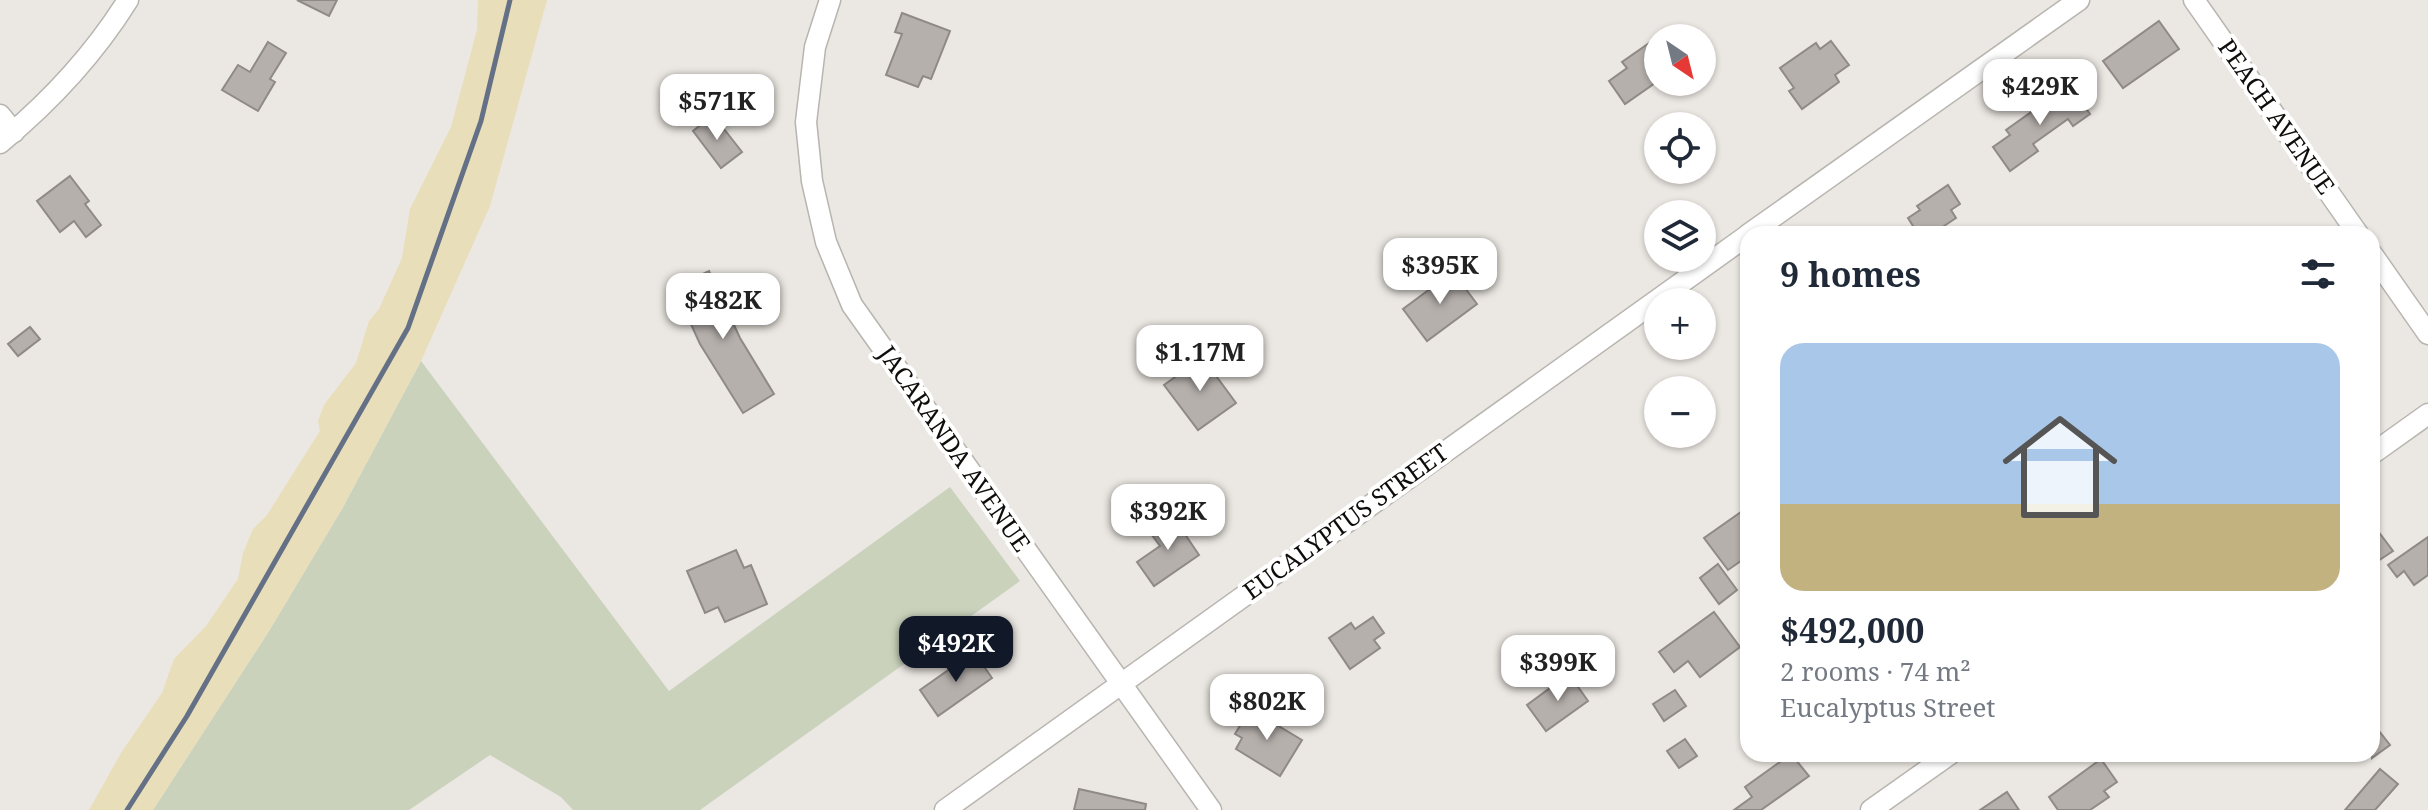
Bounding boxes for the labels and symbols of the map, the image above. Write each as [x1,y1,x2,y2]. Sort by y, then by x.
north arrow [1644,24,1716,96]
street label: PEACH AVENUE [2211,32,2343,200]
pin: $429K [1984,59,2096,127]
pin: $571K [661,74,773,142]
pin: $395K [1384,238,1496,306]
pin: $482K [667,273,779,341]
pin: $1.17M [1135,325,1265,393]
street label: JACARANDA AVENUE [871,338,1039,558]
street label: EUCALYPTUS STREET [1236,435,1454,606]
pin: $392K [1112,484,1224,552]
pin: $492K [900,616,1012,684]
pin: $399K [1502,635,1614,703]
pin: $802K [1211,674,1323,742]

